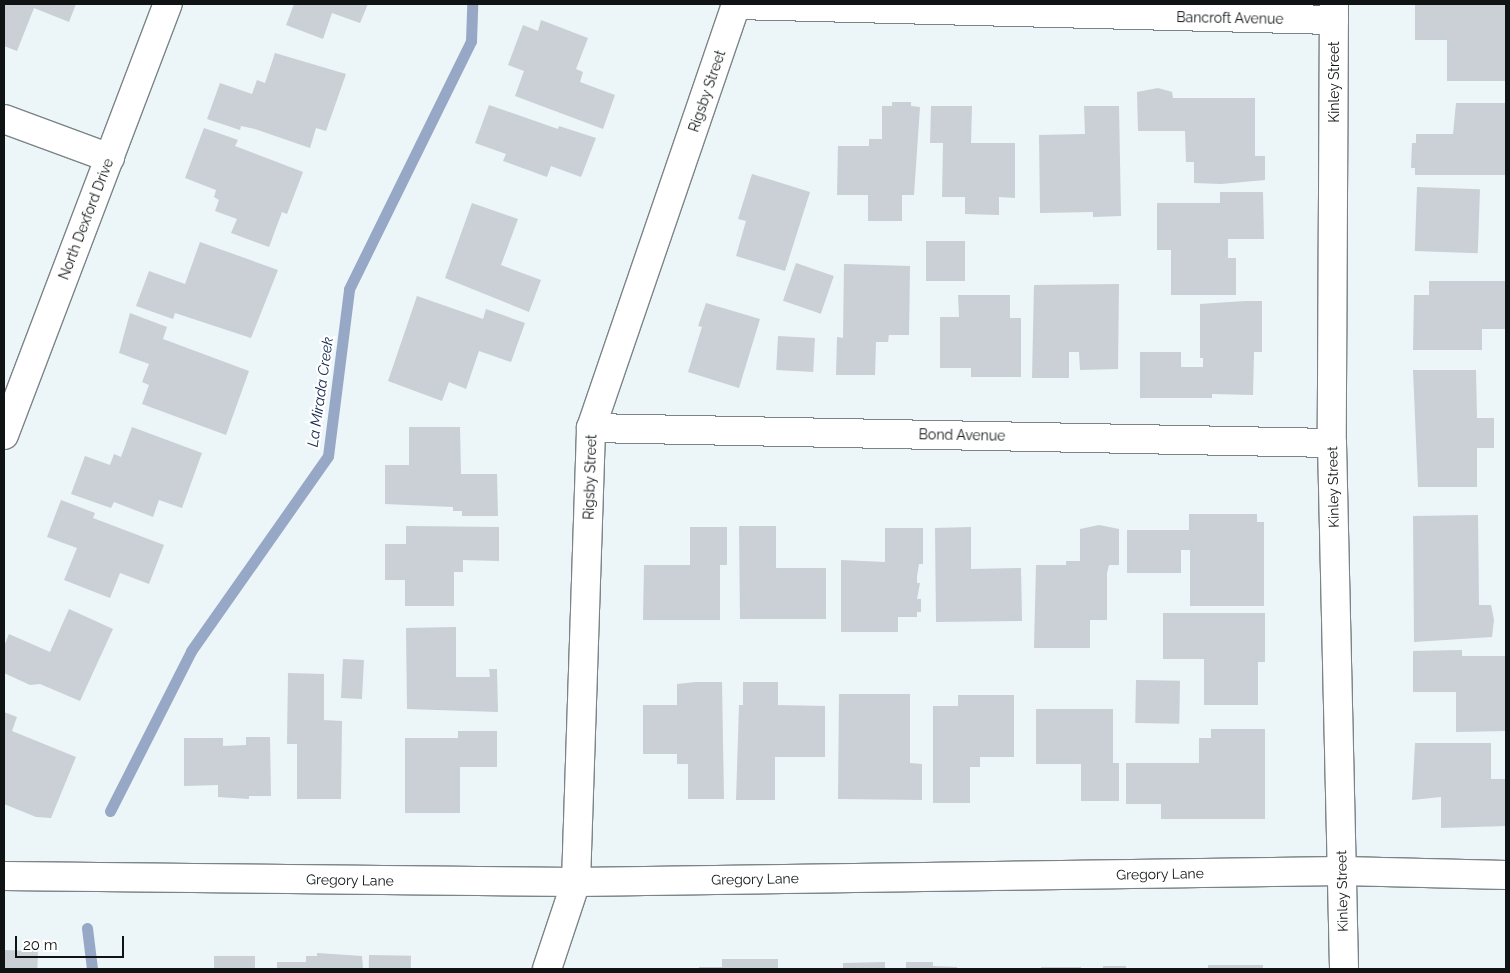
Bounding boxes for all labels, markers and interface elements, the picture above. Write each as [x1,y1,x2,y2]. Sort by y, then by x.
street label: Bancroft Avenue [1176,9,1284,27]
street label: Kinley Street [1326,41,1342,123]
street label: Rigsby Street [685,48,729,134]
street label: North Dexford Drive [55,156,117,282]
water label: La Mirada Creek [304,336,338,448]
street label: Bond Avenue [918,426,1006,444]
street label: Rigsby Street [580,434,600,520]
street label: Kinley Street [1324,446,1342,528]
street label: Kinley Street [1333,850,1351,932]
street label: Gregory Lane [1116,865,1204,883]
street label: Gregory Lane [711,870,799,888]
street label: Gregory Lane [306,871,394,889]
scale bar [18,926,126,958]
text: 20 m [23,936,58,954]

